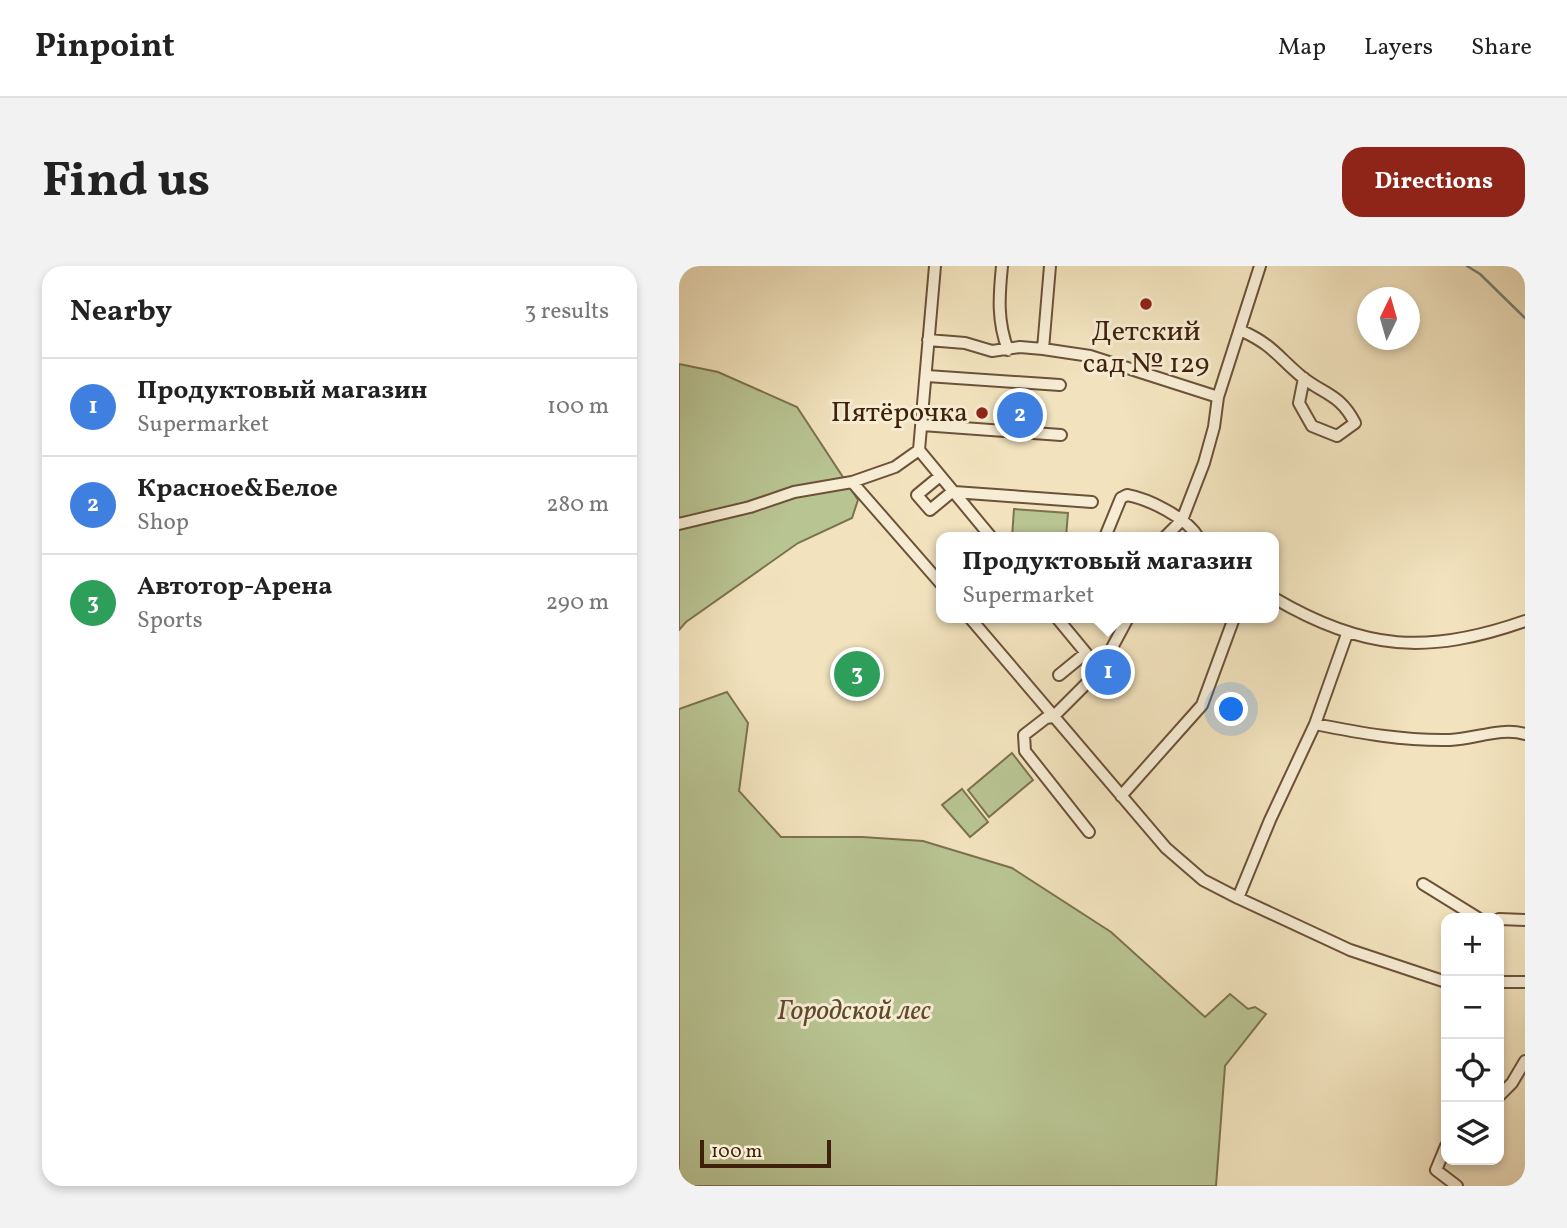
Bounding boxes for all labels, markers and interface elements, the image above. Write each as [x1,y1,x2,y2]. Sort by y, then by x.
text: Pinpoint [35,25,175,71]
text: Map [1278,31,1326,65]
text: Layers [1364,31,1433,65]
text: Share [1471,31,1532,65]
button: Directions [1342,147,1525,217]
text: Find us [42,148,210,217]
north arrow [1357,287,1420,350]
text: Nearby [70,291,172,333]
text: 3 results [524,296,609,328]
marker: Детский сад № 129 [1138,296,1154,312]
place label: Детский сад № 129 [1083,313,1209,384]
text: Продуктовый магазин [137,373,428,409]
pin: 2 [997,389,1043,441]
text: 1 [88,391,98,423]
text: 100 m [547,391,609,423]
place label: Пятёрочка [831,394,968,433]
marker: Пятёрочка [974,405,990,421]
text: Supermarket [137,409,269,441]
text: Красное&Белое [137,471,338,507]
text: 2 [87,489,99,521]
text: 280 m [546,489,609,521]
text: Shop [137,507,189,539]
popup [936,532,1279,623]
text: Продуктовый магазин [962,544,1253,580]
text: Автотор-Арена [137,569,332,605]
text: Supermarket [962,580,1094,612]
text: 3 [87,587,99,619]
text: 290 m [546,587,609,619]
text: Sports [137,605,203,637]
pin: 1 [1085,646,1131,698]
pin: 3 [834,648,880,700]
your location [1214,692,1248,726]
map controls [1441,913,1504,1165]
button: + [1441,913,1504,976]
button: − [1441,976,1504,1039]
park label: Городской лес [777,992,931,1031]
button: locate [1441,1039,1504,1102]
button: layers [1441,1102,1504,1165]
scale bar [700,1137,831,1169]
text: 100 m [711,1139,762,1165]

